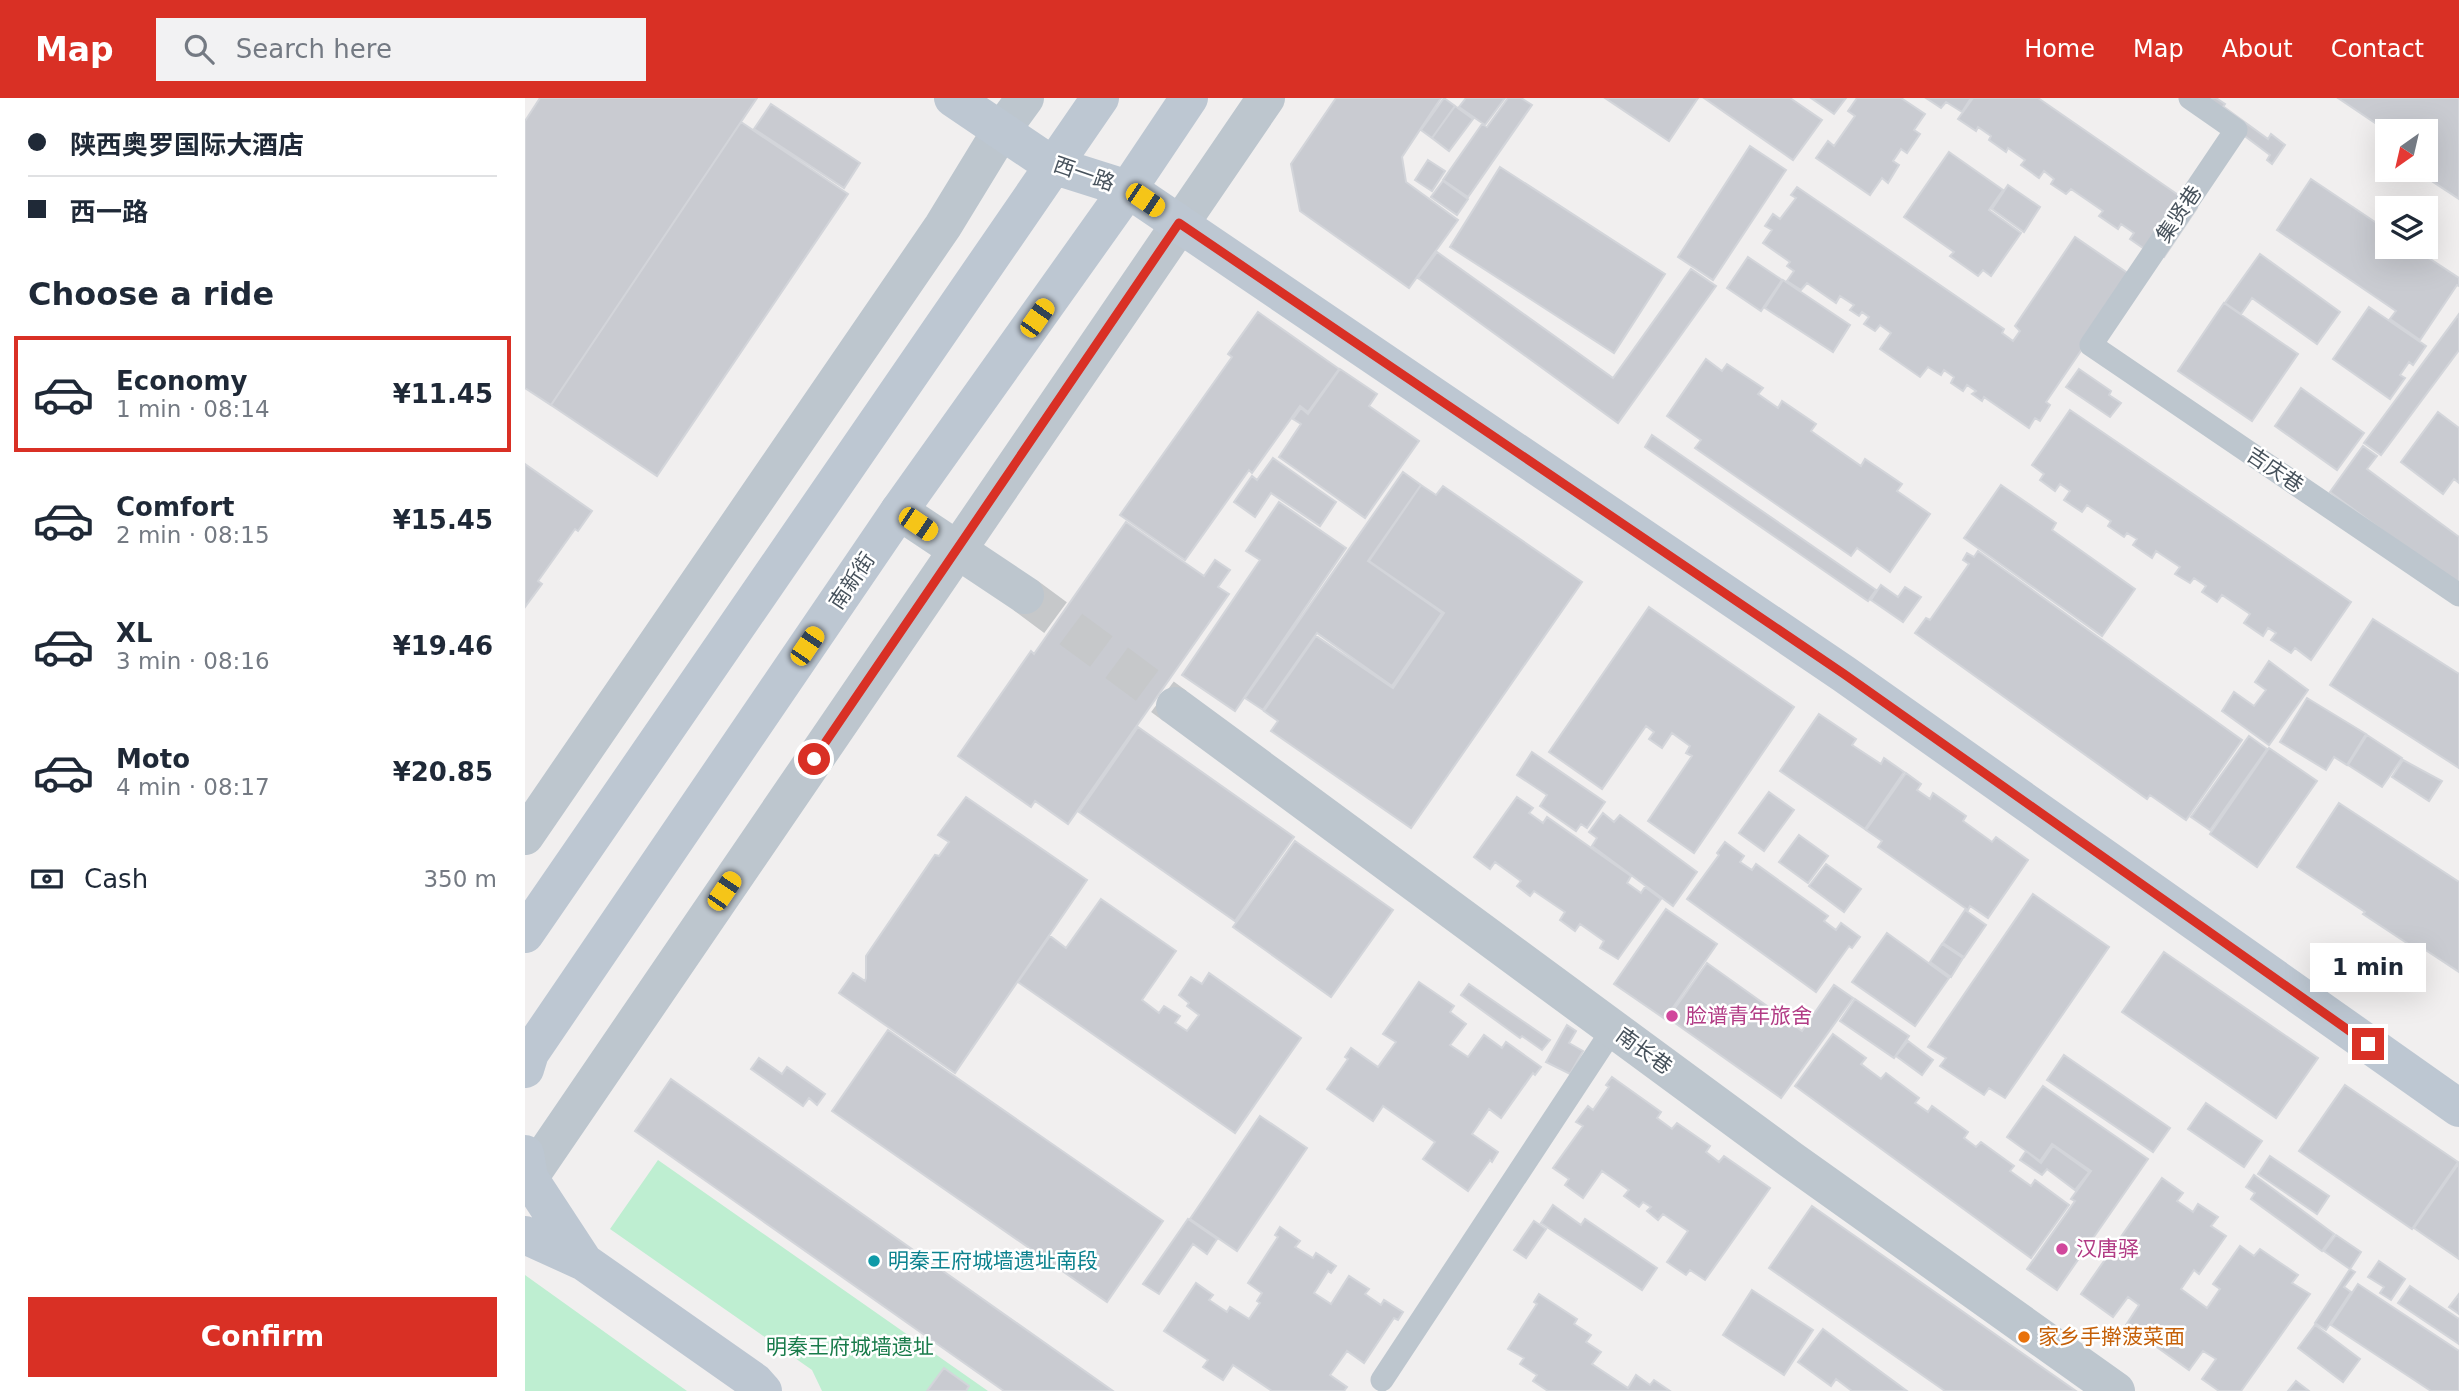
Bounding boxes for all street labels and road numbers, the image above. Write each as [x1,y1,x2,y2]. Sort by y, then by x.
street label: 西一路 [1050,152,1118,196]
street label: 集贤巷 [2151,181,2207,247]
street label: 吉庆巷 [2242,442,2308,498]
street label: 南新街 [824,548,880,614]
street label: 南长巷 [1611,1023,1677,1079]

